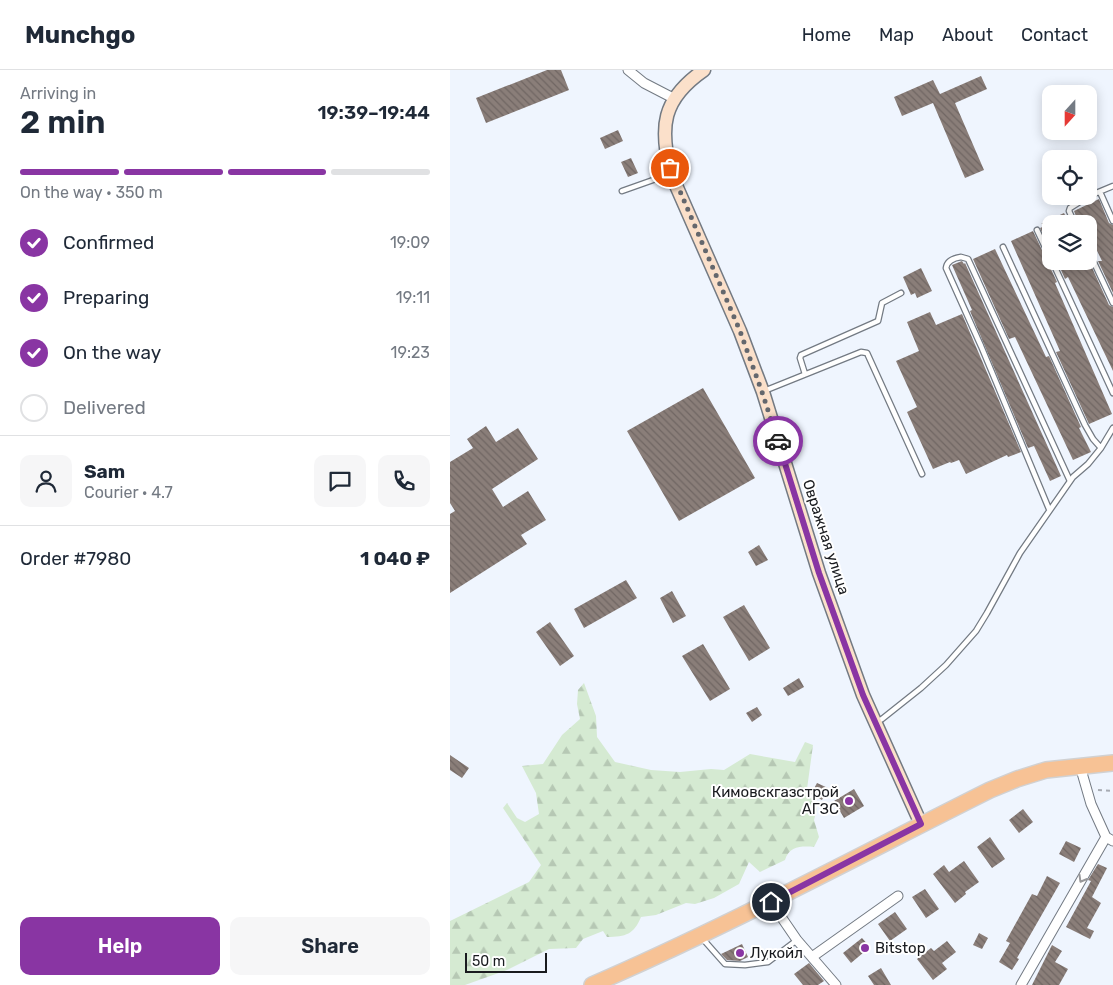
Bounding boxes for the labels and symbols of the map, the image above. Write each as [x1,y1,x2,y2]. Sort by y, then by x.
north arrow [1042,85,1098,140]
pin [649,147,691,189]
courier [753,416,803,466]
street label: Овражная улица [799,477,853,597]
place label: Кимовскгазстрой АГЗС [712,783,839,818]
marker: Кимовскгазстрой АГЗС [843,795,855,807]
one-way arrow [1078,874,1088,883]
pin [750,881,792,923]
place label: Bitstop [875,939,926,957]
marker: Bitstop [859,942,871,954]
place label: Лукойл [750,944,803,962]
marker: Лукойл [734,947,746,959]
scale bar [465,950,548,973]

